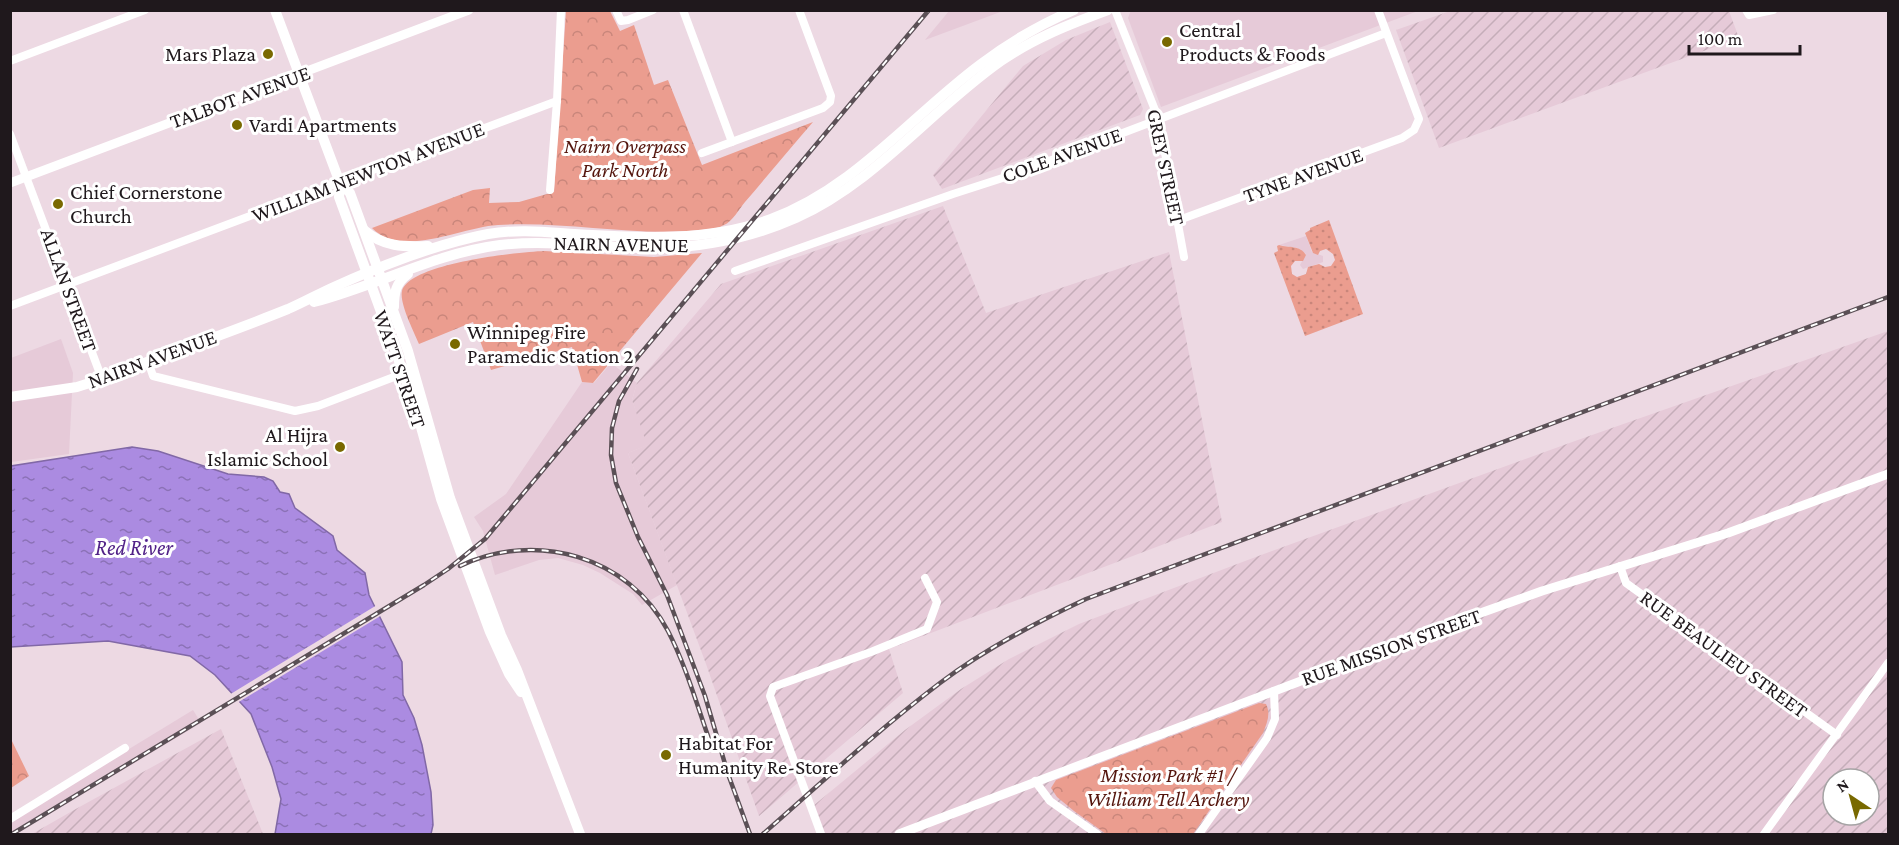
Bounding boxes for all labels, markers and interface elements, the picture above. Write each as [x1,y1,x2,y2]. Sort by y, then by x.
place label: Central Products & Foods [1179,18,1325,66]
scale bar [1689,18,1800,56]
text: 100 m [1698,29,1743,49]
marker: Central Products & Foods [1160,35,1174,49]
place label: Mars Plaza [165,42,256,66]
marker: Mars Plaza [261,47,275,61]
street label: TALBOT AVENUE [167,60,313,134]
street label: GREY STREET [1142,107,1190,228]
place label: Vardi Apartments [249,113,397,137]
street label: WILLIAM NEWTON AVENUE [248,116,488,228]
marker: Vardi Apartments [230,118,244,132]
street label: COLE AVENUE [999,122,1125,188]
park label: Nairn Overpass Park North [564,134,687,182]
street label: TYNE AVENUE [1240,142,1366,208]
place label: Chief Cornerstone Church [70,180,223,228]
marker: Chief Cornerstone Church [51,197,65,211]
street label: ALLAN STREET [36,225,103,356]
street label: NAIRN AVENUE [553,231,689,257]
street label: WATT STREET [369,307,432,432]
place label: Winnipeg Fire Paramedic Station 2 [467,320,634,368]
street label: NAIRN AVENUE [84,325,220,393]
marker: Winnipeg Fire Paramedic Station 2 [448,337,462,351]
place label: Al Hijra Islamic School [207,423,328,471]
marker: Al Hijra Islamic School [333,440,347,454]
water label: Red River [95,535,174,560]
street label: RUE BEAULIEU STREET [1636,585,1813,723]
street label: RUE MISSION STREET [1298,603,1484,691]
place label: Habitat For Humanity Re-Store [678,731,838,779]
marker: Habitat For Humanity Re-Store [659,748,673,762]
park label: Mission Park #1 / William Tell Archery [1086,763,1250,811]
north arrow [1821,767,1881,827]
text: N [1833,775,1852,795]

